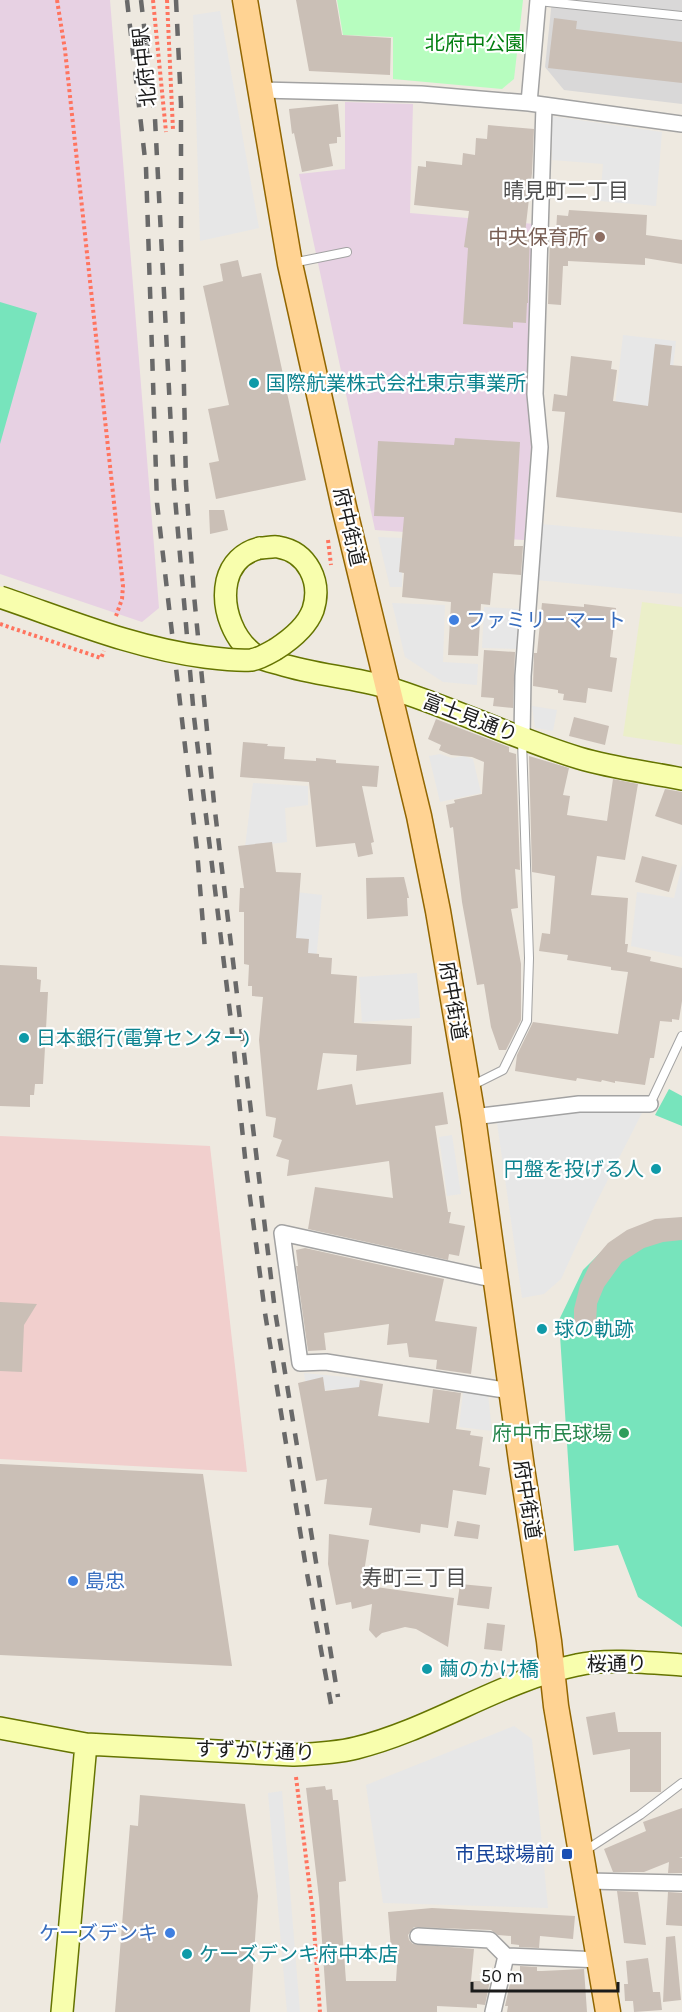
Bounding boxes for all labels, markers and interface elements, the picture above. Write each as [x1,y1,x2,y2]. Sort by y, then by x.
street label: 北府中駅 [129,26,161,108]
park label: 北府中公園 [425,32,525,55]
district label: 晴見町二丁目 [503,179,629,203]
place label: 中央保育所 [488,226,588,249]
marker: 中央保育所 [593,230,607,244]
place label: 国際航業株式会社東京事業所 [266,372,526,395]
marker: 国際航業株式会社東京事業所 [247,376,261,390]
street label: 府中街道 [329,485,369,569]
place label: ファミリーマート [466,609,626,632]
marker: ファミリーマート [447,613,461,627]
street label: 富士見通り [419,689,521,747]
street label: 府中街道 [435,960,471,1042]
place label: 日本銀行(電算センター) [36,1027,250,1050]
marker: 日本銀行(電算センター) [17,1031,31,1045]
place label: 円盤を投げる人 [504,1158,644,1181]
marker: 円盤を投げる人 [649,1162,663,1176]
place label: 球の軌跡 [554,1318,634,1341]
marker: 球の軌跡 [535,1322,549,1336]
place label: 府中市民球場 [492,1422,612,1445]
marker: 府中市民球場 [617,1426,631,1440]
street label: 府中街道 [509,1459,545,1541]
district label: 寿町三丁目 [362,1566,467,1590]
place label: 島忠 [85,1570,125,1593]
marker: 島忠 [66,1574,80,1588]
street label: 桜通り [587,1652,647,1676]
place label: 繭のかけ橋 [439,1658,539,1681]
marker: 繭のかけ橋 [420,1662,434,1676]
street label: すずかけ通り [195,1737,315,1765]
place label: 市民球場前 [455,1843,555,1866]
marker: 市民球場前 [560,1847,574,1861]
place label: ケーズデンキ [39,1922,158,1945]
marker: ケーズデンキ [163,1926,177,1940]
place label: ケーズデンキ府中本店 [199,1943,398,1966]
marker: ケーズデンキ府中本店 [180,1947,194,1961]
scale bar [472,1955,618,1993]
text: 50 m [481,1965,523,1987]

